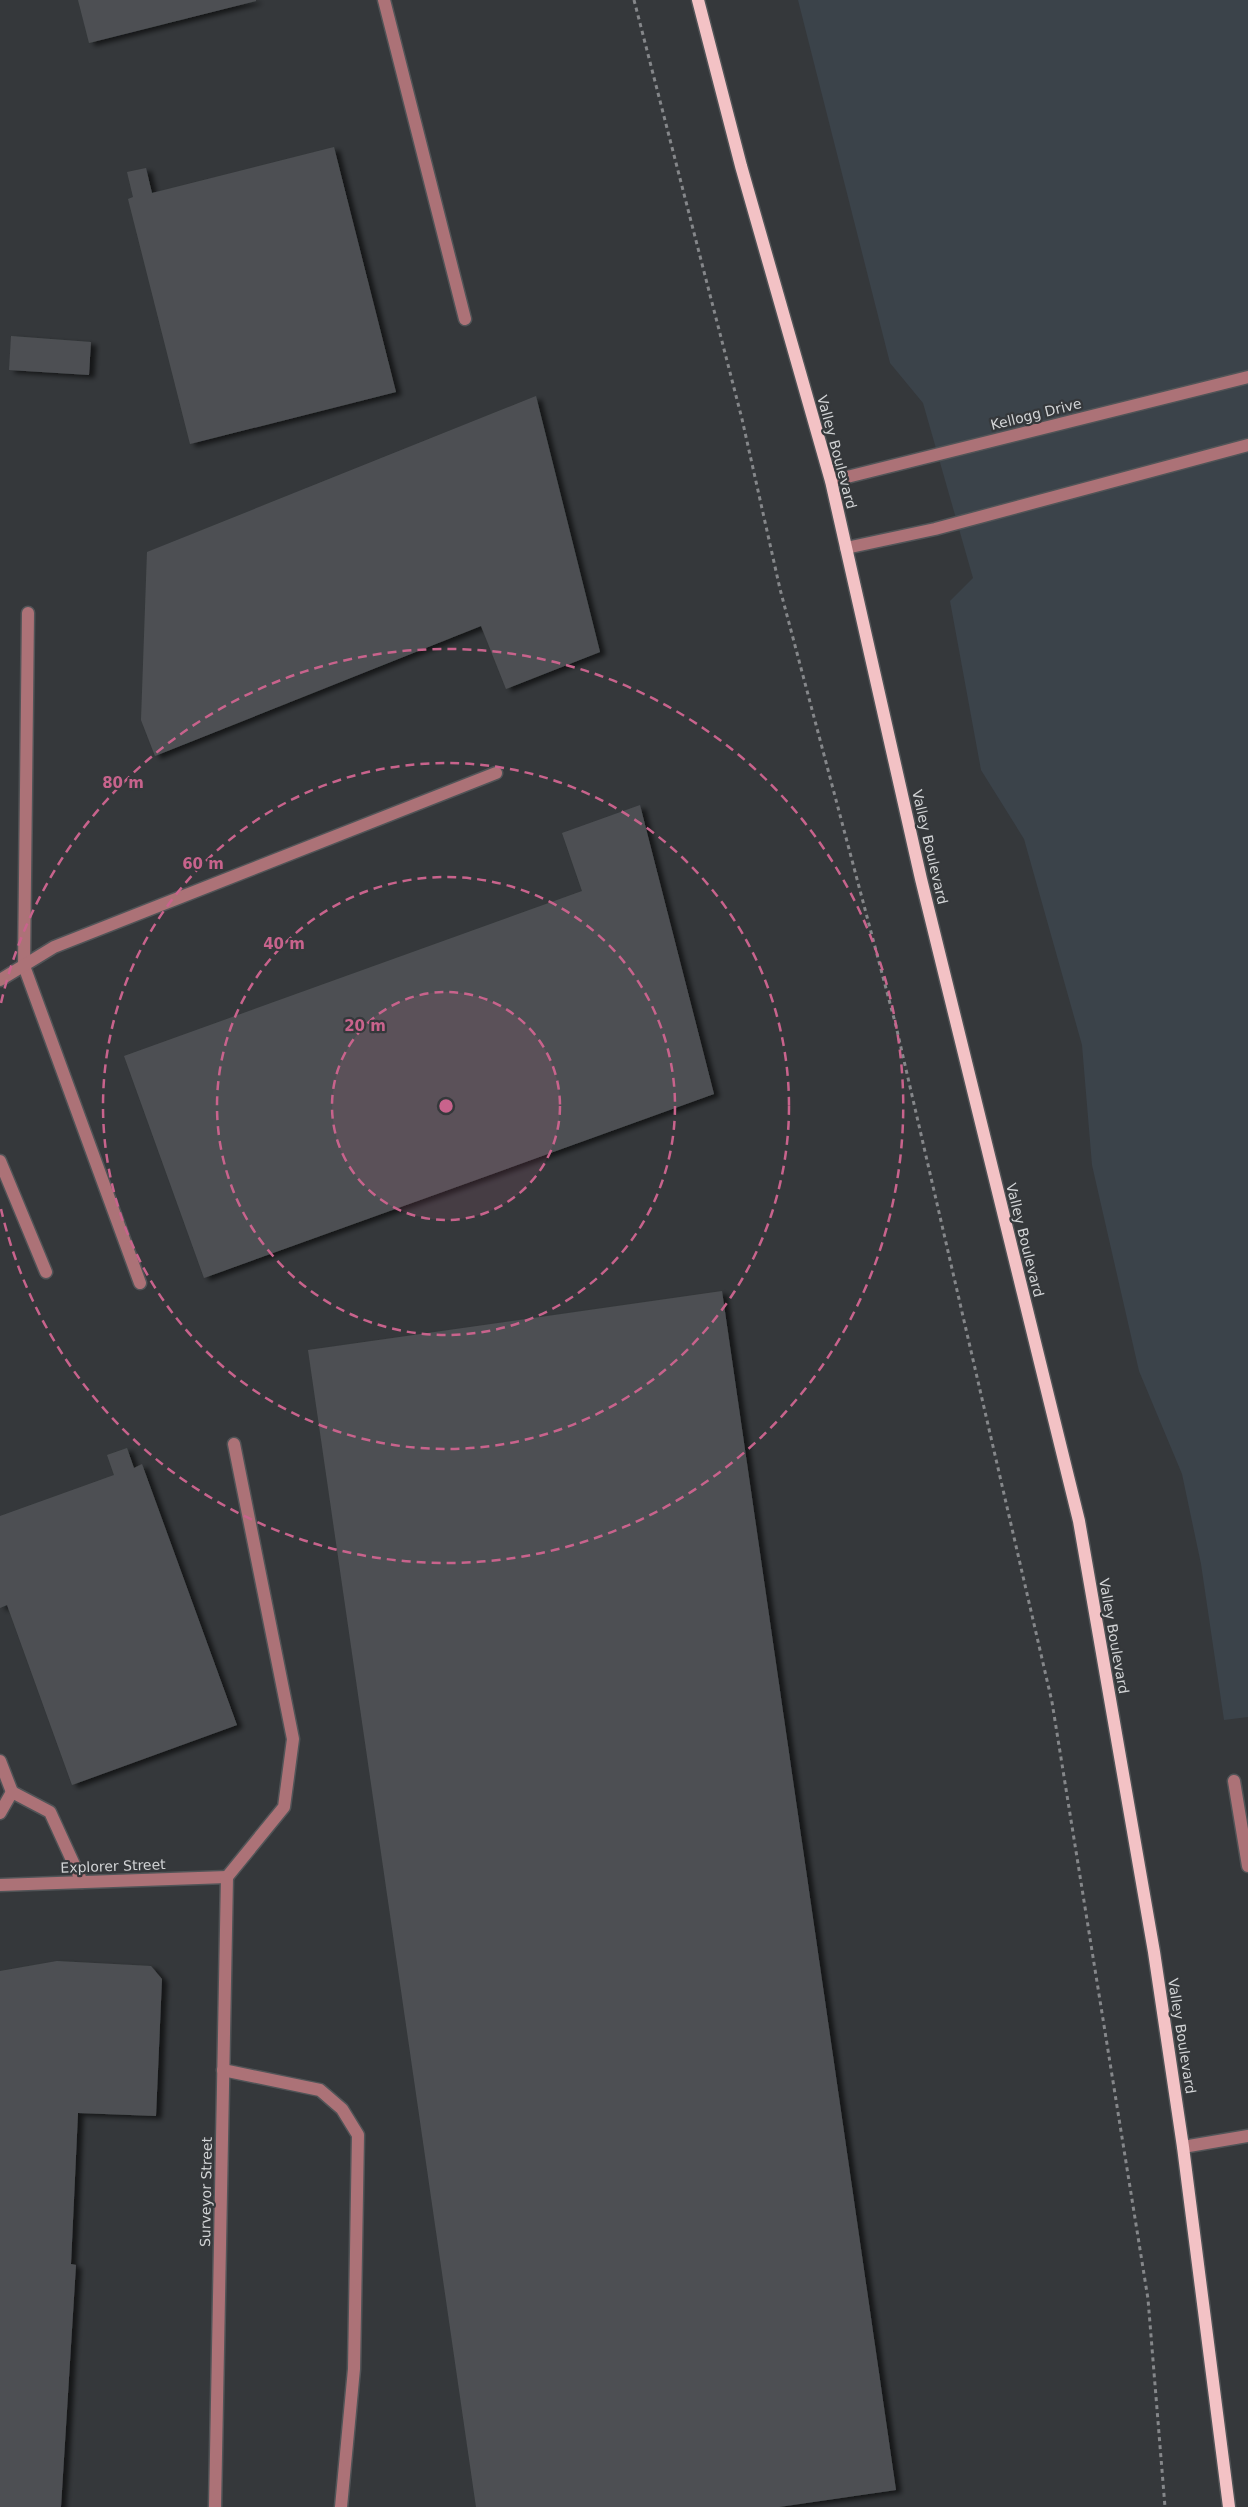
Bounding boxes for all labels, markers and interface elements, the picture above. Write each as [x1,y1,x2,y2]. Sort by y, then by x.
street label: Valley Boulevard [814,393,860,511]
street label: Kellogg Drive [989,395,1083,433]
text: 80 m [102,774,144,792]
street label: Valley Boulevard [909,788,951,906]
text: 60 m [182,855,224,873]
text: 40 m [263,935,305,953]
text: 20 m [344,1017,386,1035]
centre of rings [437,1097,455,1115]
street label: Valley Boulevard [1003,1181,1047,1299]
street label: Valley Boulevard [1096,1577,1132,1695]
street label: Explorer Street [60,1856,166,1876]
street label: Valley Boulevard [1165,1977,1199,2095]
street label: Surveyor Street [197,2136,215,2247]

